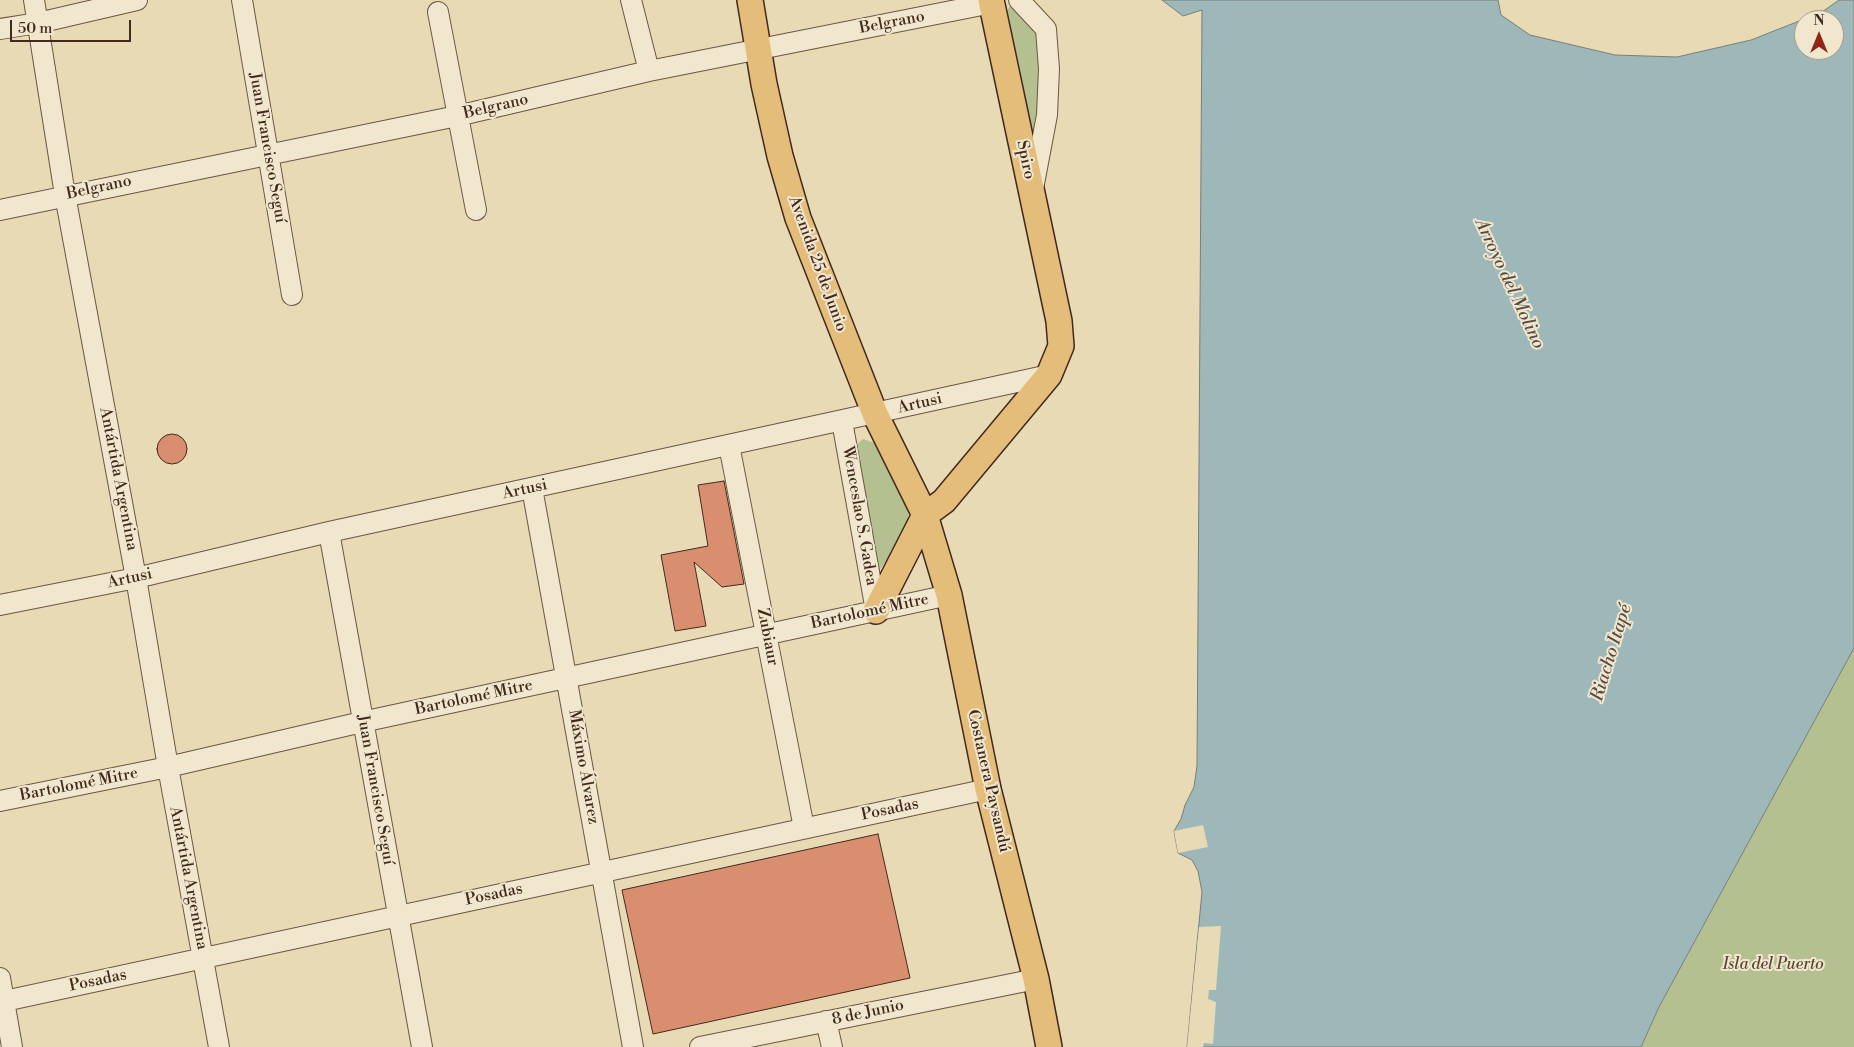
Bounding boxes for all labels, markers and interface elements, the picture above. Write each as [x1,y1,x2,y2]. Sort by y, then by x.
street label: Belgrano [858,7,926,39]
scale bar [12,10,134,42]
north arrow [1794,10,1844,60]
text: N [1813,12,1825,30]
text: 50 m [18,19,52,38]
street label: Juan Francisco Seguí [244,71,290,225]
street label: Belgrano [462,90,530,124]
street label: Spiro [1012,139,1038,181]
street label: Belgrano [65,172,133,204]
street label: Avenida 25 de Junio [784,194,850,334]
water label: Arroyo del Molino [1469,215,1549,353]
street label: Artusi [896,390,944,418]
street label: Antártida Argentina [95,406,141,552]
street label: Wenceslao S. Gadea [837,445,881,587]
street label: Artusi [501,476,549,504]
street label: Artusi [106,565,154,593]
street label: Bartolomé Mitre [809,590,931,634]
water label: Riacho Itapé [1587,602,1637,704]
street label: Zubiaur [752,607,782,667]
street label: Bartolomé Mitre [413,676,535,720]
street label: Máximo Álvarez [563,708,603,826]
street label: Costanera Paysandú [962,708,1014,854]
street label: Juan Francisco Seguí [352,713,398,867]
street label: Bartolomé Mitre [18,764,140,806]
street label: Posadas [860,795,920,825]
street label: Antártida Argentina [165,805,211,951]
street label: Posadas [464,880,524,910]
park label: Isla del Puerto [1722,955,1824,975]
street label: Posadas [68,966,128,996]
street label: 8 de Junio [830,996,906,1030]

